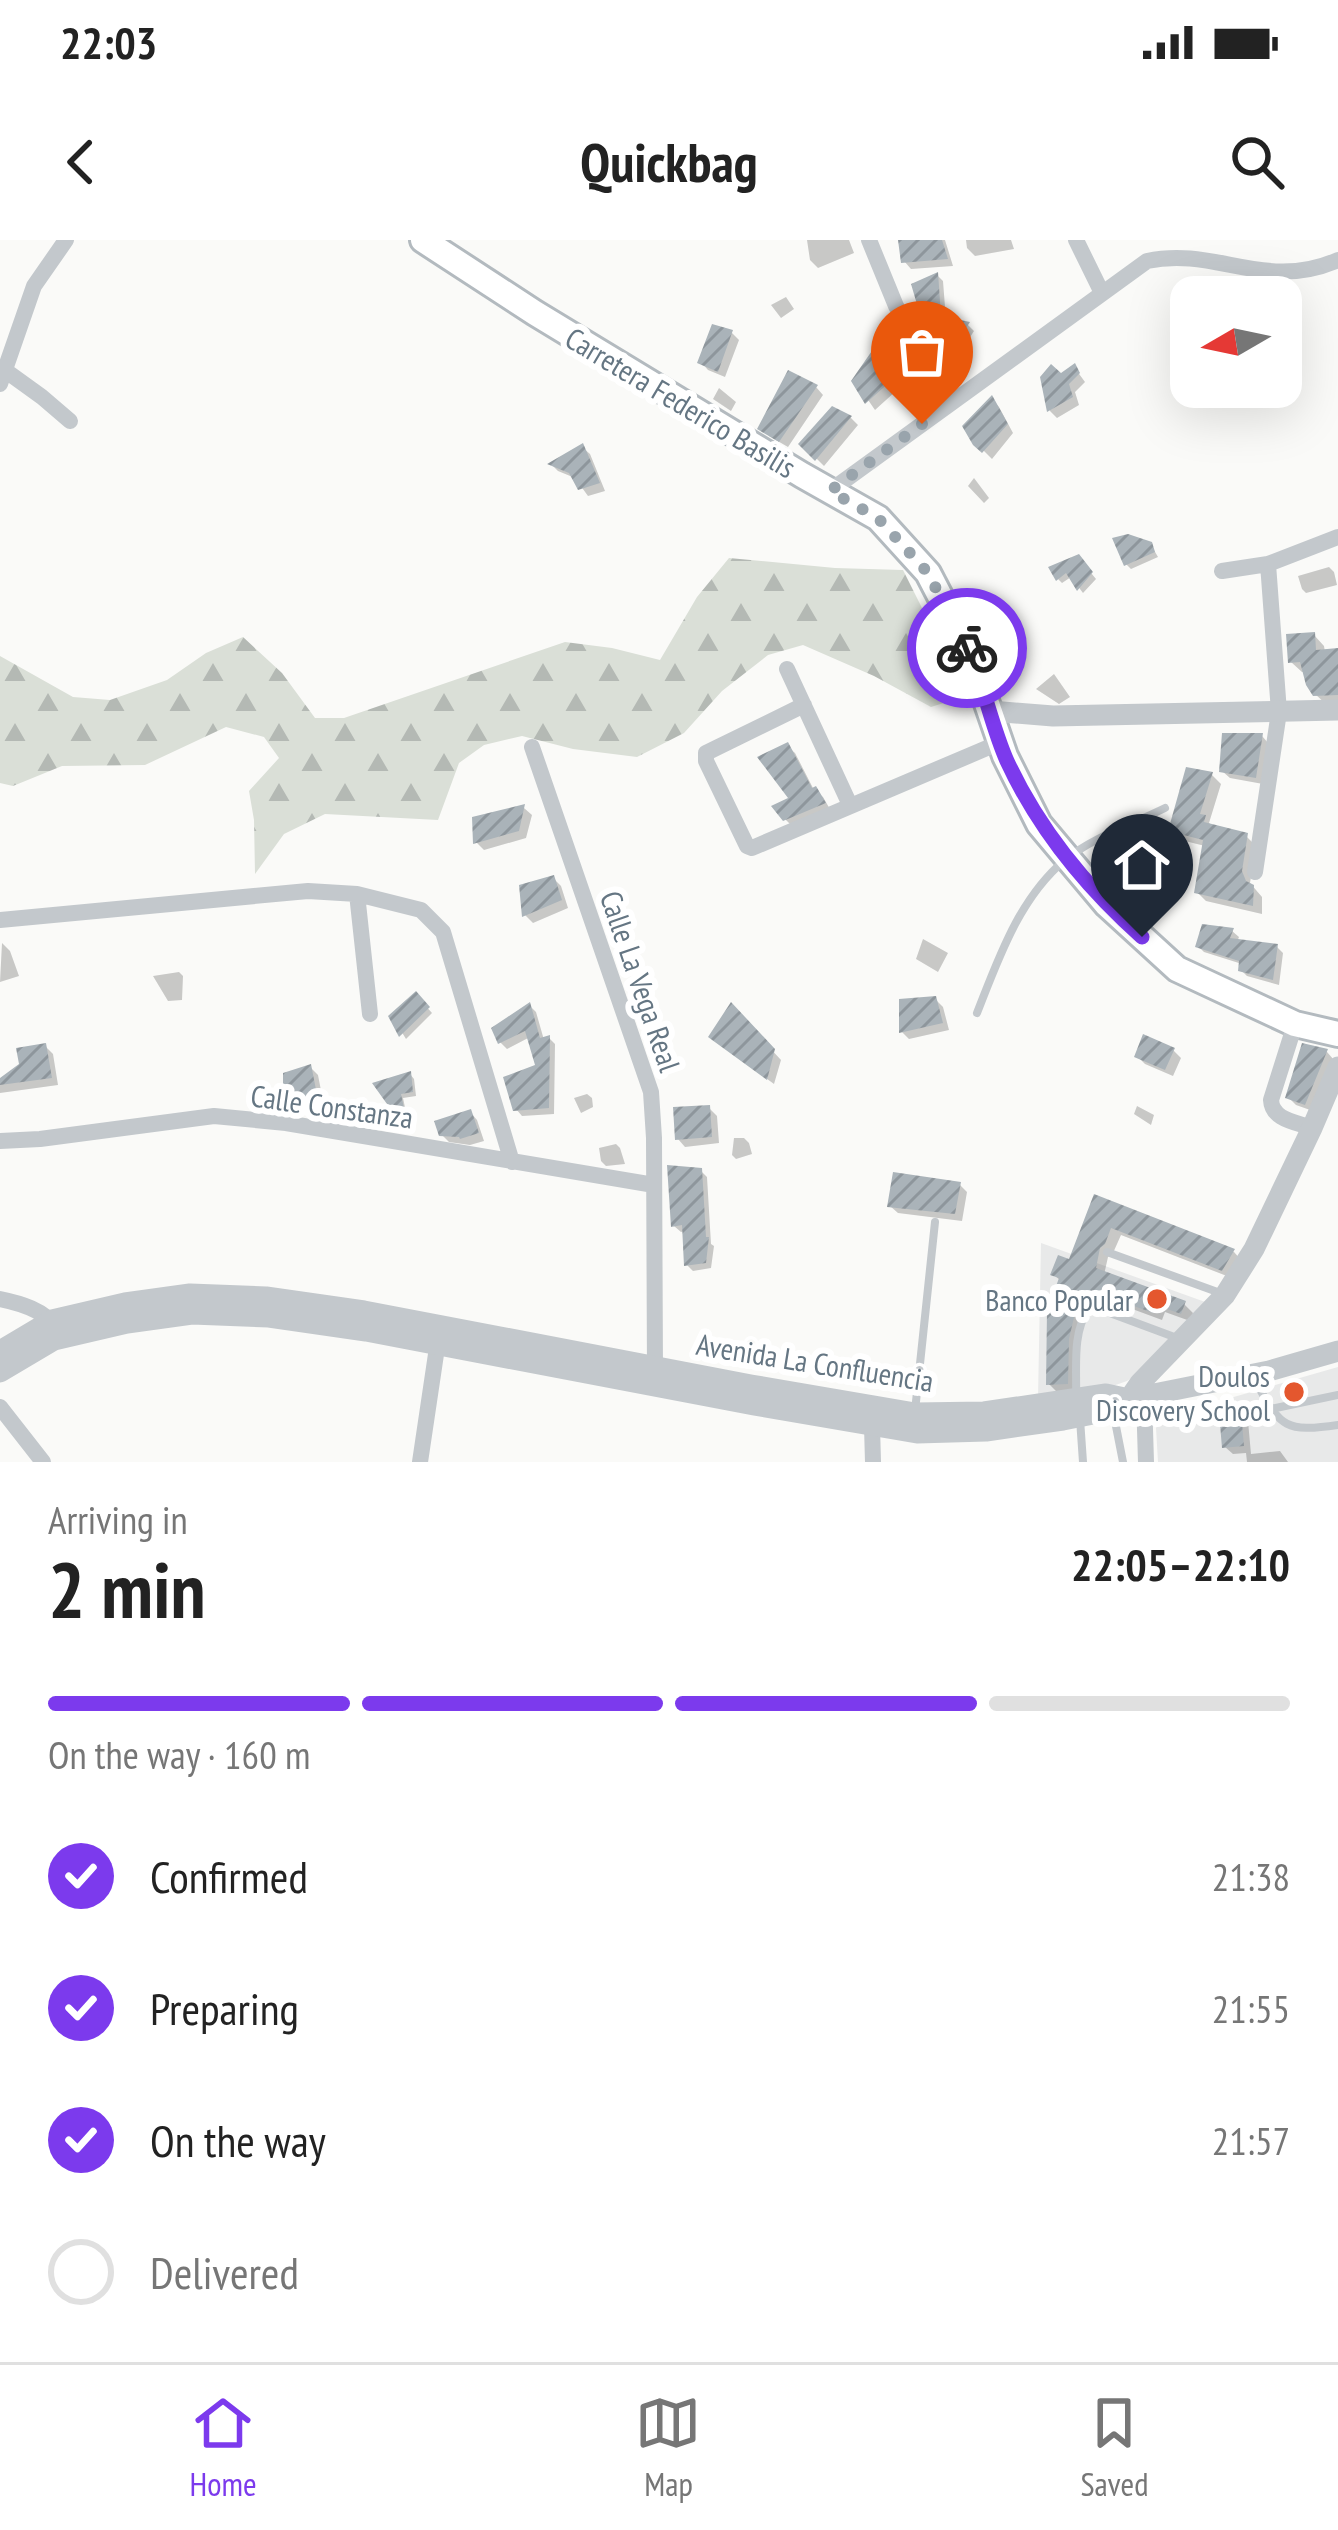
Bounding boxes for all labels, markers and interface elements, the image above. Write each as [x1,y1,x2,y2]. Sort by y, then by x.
text: 22:03 [60,13,157,71]
text: Quickbag [580,127,758,197]
icon: back [48,129,114,195]
icon: search [1224,129,1290,195]
north arrow [1170,276,1302,408]
map controls [1170,276,1302,408]
pin [871,301,973,424]
street label: Carretera Federico Basilis [559,318,803,486]
icon: bag [889,319,955,385]
courier [907,588,1027,708]
icon: bike [934,615,1000,681]
pin [1091,814,1193,937]
icon: home [1109,832,1175,898]
street label: Calle La Vega Real [592,886,690,1076]
street label: Calle Constanza [248,1075,416,1137]
place label: Banco Popular [985,1280,1134,1319]
marker: Banco Popular [1144,1286,1170,1312]
street label: Avenida La Confluencia [694,1324,936,1400]
place label: Doulos Discovery School [1096,1356,1270,1429]
marker: Doulos Discovery School [1281,1379,1307,1405]
text: Arriving in [48,1494,188,1545]
text: 22:05–22:10 [1071,1535,1290,1593]
text: 2 min [48,1539,206,1640]
text: On the way · 160 m [48,1729,310,1780]
icon: check [48,1843,114,1909]
text: Confirmed [150,1847,308,1905]
text: 21:38 [1212,1851,1290,1902]
icon: check [48,1975,114,2041]
text: Preparing [150,1979,299,2037]
text: 21:55 [1212,1983,1290,2034]
icon: check [48,2107,114,2173]
text: On the way [150,2111,326,2169]
text: 21:57 [1212,2115,1290,2166]
text: Delivered [150,2243,299,2301]
tab: Home [189,2390,257,2505]
tab: Map [635,2390,701,2505]
tab: Saved [1080,2390,1148,2505]

